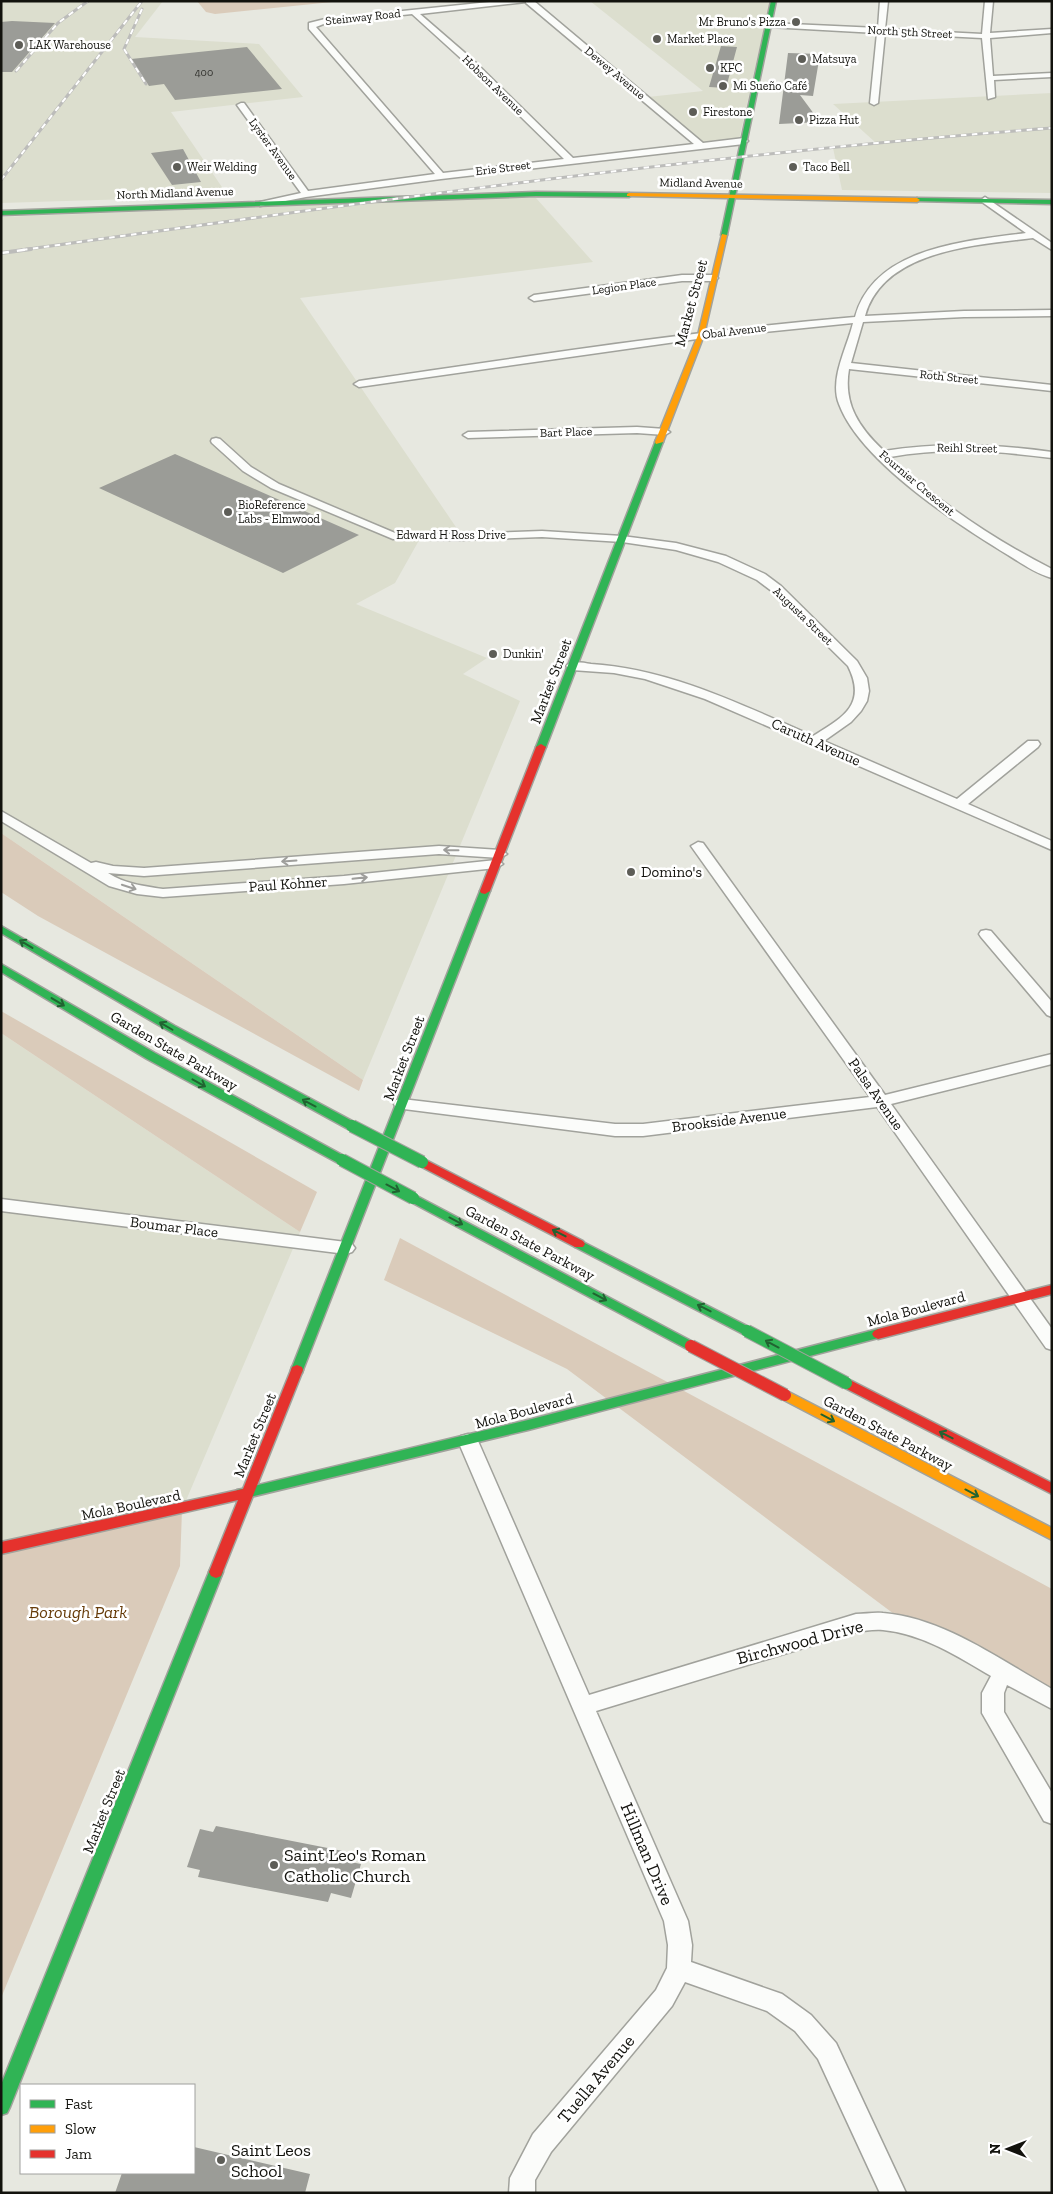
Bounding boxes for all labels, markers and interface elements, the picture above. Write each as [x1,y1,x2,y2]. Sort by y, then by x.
street label: Steinway Road [325,6,402,28]
place label: Mr Bruno's Pizza [698,15,786,29]
marker: Mr Bruno's Pizza [790,16,802,28]
street label: North 5th Street [867,23,953,41]
place label: Market Place [667,32,735,46]
marker: Market Place [651,33,663,45]
place label: LAK Warehouse [29,38,111,52]
marker: LAK Warehouse [13,39,25,51]
street label: Dewey Avenue [582,44,648,103]
street label: Hobson Avenue [459,52,527,118]
place label: Matsuya [812,52,857,66]
marker: Matsuya [796,53,808,65]
place label: KFC [720,61,742,75]
marker: KFC [704,62,716,74]
house number: 400 [195,66,213,79]
place label: Mi Sueño Café [733,79,807,93]
marker: Mi Sueño Café [717,80,729,92]
place label: Firestone [703,105,752,119]
marker: Firestone [687,106,699,118]
place label: Pizza Hut [809,113,859,127]
marker: Pizza Hut [793,114,805,126]
street label: Lyster Avenue [246,116,300,183]
street label: Erie Street [475,158,532,178]
place label: Weir Welding [187,160,257,174]
place label: Taco Bell [803,160,850,174]
marker: Weir Welding [171,161,183,173]
marker: Taco Bell [787,161,799,173]
street label: Midland Avenue [659,175,743,191]
street label: North Midland Avenue [116,184,234,202]
street label: Market Street [671,257,711,349]
street label: Legion Place [591,274,657,297]
street label: Obal Avenue [701,320,767,342]
street label: Roth Street [919,367,980,387]
street label: Bart Place [540,424,593,440]
street label: Reihl Street [937,440,998,456]
street label: Fournier Crescent [876,447,958,519]
place label: BioReference Labs - Elmwood [238,498,320,526]
marker: BioReference Labs - Elmwood [222,506,234,518]
street label: Edward H Ross Drive [396,528,506,542]
street label: Augusta Street [770,584,836,648]
street label: Market Street [527,636,576,726]
place label: Dunkin' [503,647,544,661]
marker: Dunkin' [487,648,499,660]
street label: Caruth Avenue [769,714,863,770]
one-way arrow [443,845,460,855]
one-way arrow [281,856,297,866]
place label: Domino's [641,863,702,881]
marker: Domino's [625,866,637,878]
street label: Paul Kohner [248,872,328,896]
one-way arrow [352,873,368,883]
one-way arrow [120,883,136,893]
one-way arrow [20,938,34,948]
one-way arrow [50,997,64,1007]
street label: Garden State Parkway [107,1007,241,1095]
street label: Market Street [380,1013,429,1103]
one-way arrow [160,1020,174,1030]
street label: Palsa Avenue [845,1054,907,1134]
one-way arrow [191,1078,205,1088]
one-way arrow [302,1098,317,1107]
street label: Brookside Avenue [671,1104,787,1136]
one-way arrow [385,1183,400,1193]
street label: Garden State Parkway [462,1201,598,1285]
street label: Boumar Place [129,1213,219,1241]
one-way arrow [449,1216,464,1226]
one-way arrow [553,1228,567,1238]
street label: Mola Boulevard [865,1287,968,1331]
one-way arrow [592,1293,607,1302]
one-way arrow [696,1303,711,1313]
one-way arrow [765,1339,780,1348]
street label: Mola Boulevard [473,1389,576,1433]
street label: Market Street [230,1390,280,1480]
street label: Garden State Parkway [820,1391,956,1475]
one-way arrow [820,1414,835,1423]
one-way arrow [939,1430,954,1440]
street label: Mola Boulevard [80,1486,183,1524]
one-way arrow [964,1489,979,1499]
park label: Borough Park [29,1601,127,1623]
street label: Birchwood Drive [734,1615,866,1669]
street label: Market Street [79,1766,129,1856]
street label: Hillman Drive [616,1799,678,1909]
place label: Saint Leo's Roman Catholic Church [284,1844,426,1887]
marker: Saint Leo's Roman Catholic Church [268,1859,280,1871]
street label: Tuella Avenue [553,2030,639,2128]
legend [20,2084,195,2174]
text: Fast [65,2095,93,2113]
text: Slow [65,2120,97,2138]
north arrow [983,2124,1033,2174]
place label: Saint Leos School [231,2139,311,2182]
text: N [987,2143,1004,2154]
text: Jam [65,2145,92,2163]
marker: Saint Leos School [215,2154,227,2166]

